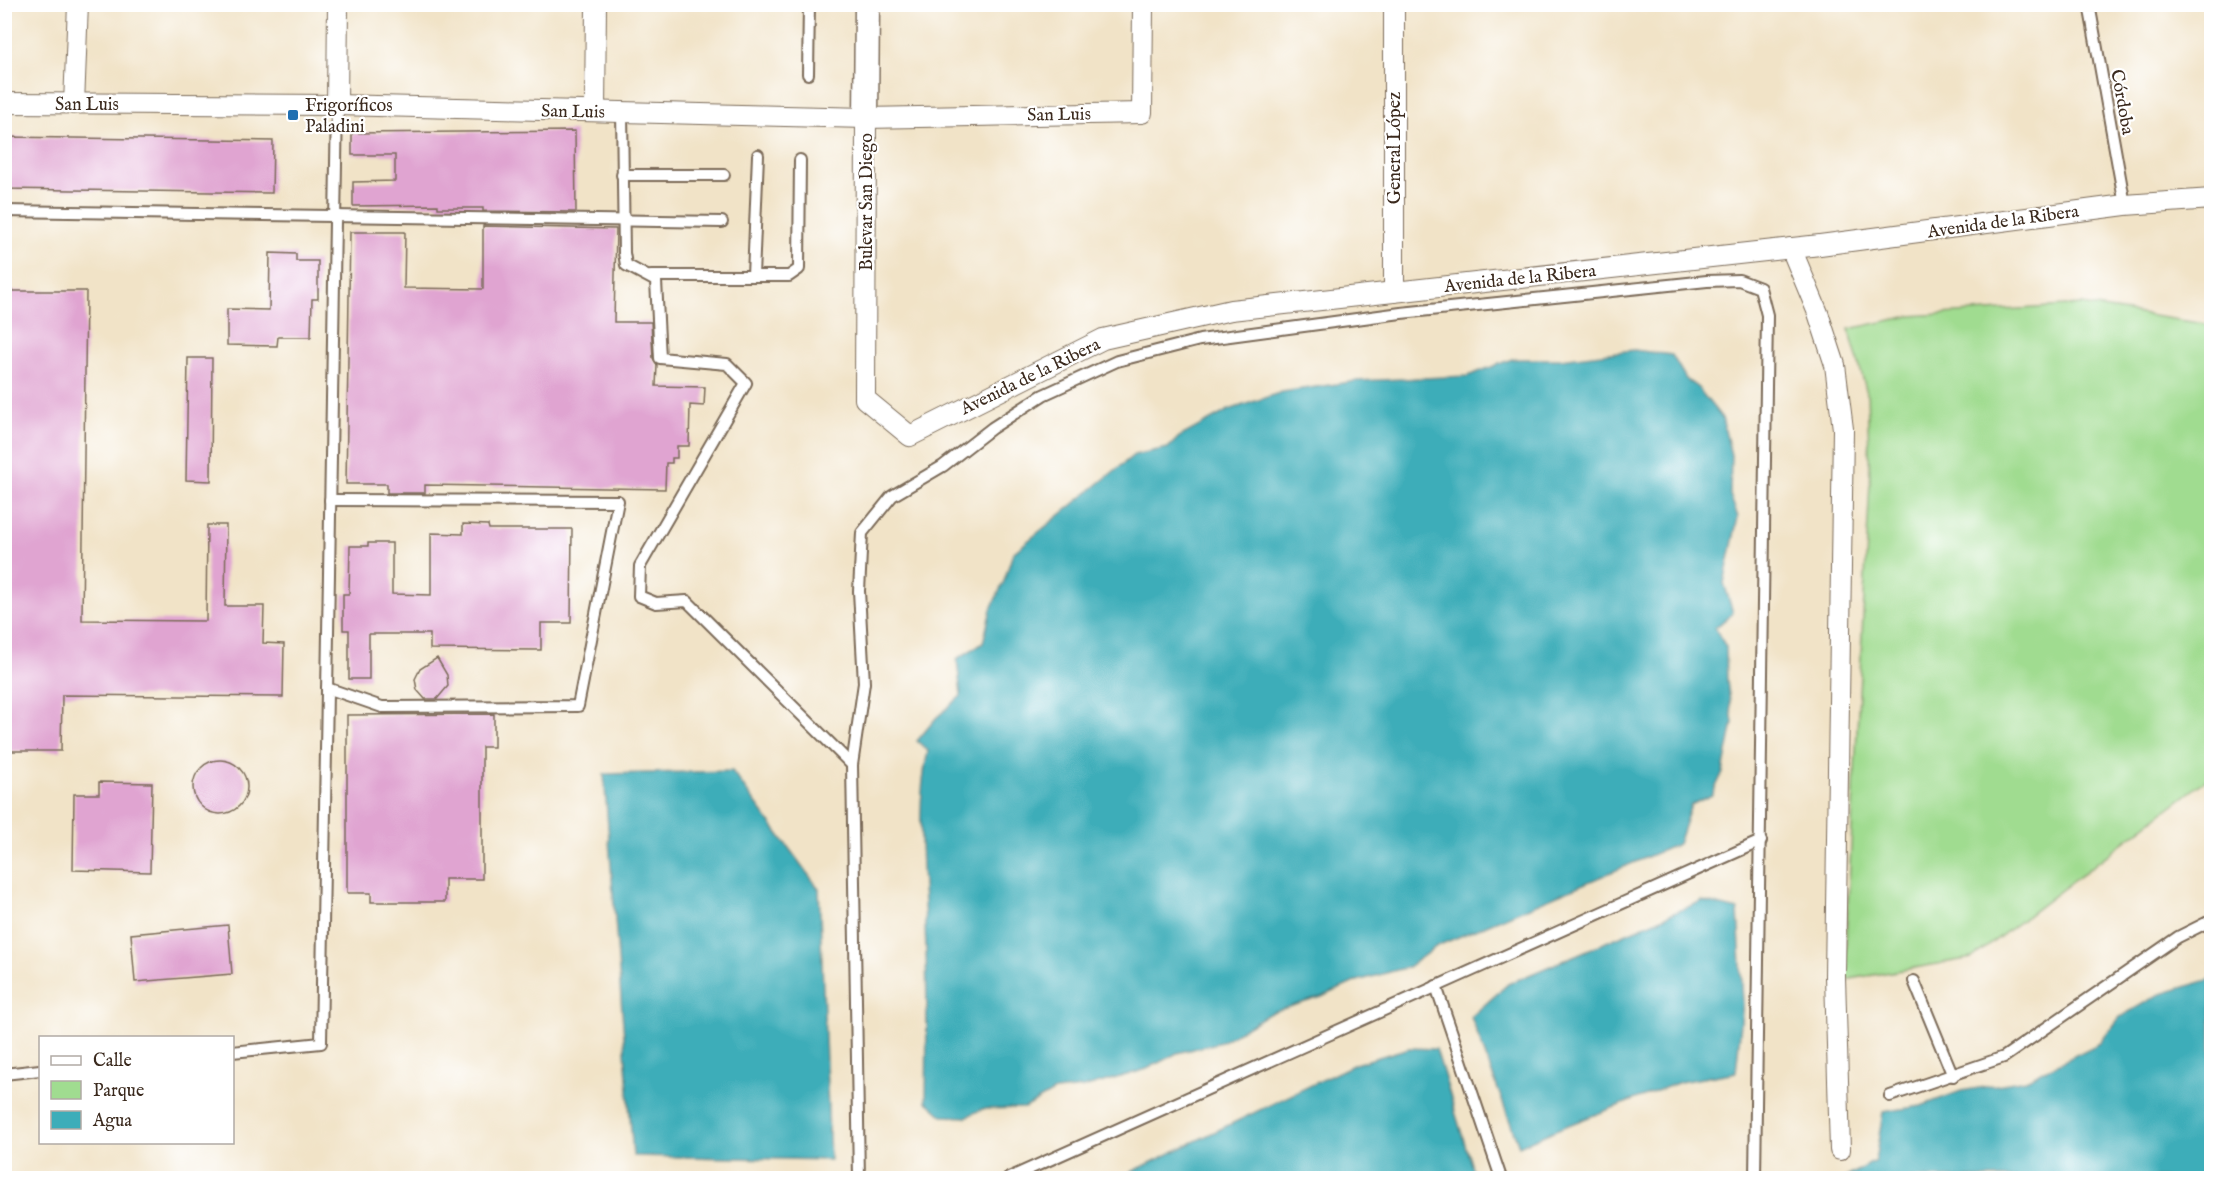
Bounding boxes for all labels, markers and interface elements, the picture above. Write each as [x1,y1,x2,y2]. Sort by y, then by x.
street label: Córdoba [2104,68,2139,137]
street label: General López [1384,92,1407,204]
street label: San Luis [55,94,119,117]
place label: Frigoríficos Paladini [305,95,393,139]
street label: San Luis [541,100,605,125]
street label: San Luis [1027,103,1091,128]
marker: Frigoríficos Paladini [286,108,300,122]
street label: Bulevar San Diego [856,133,879,271]
street label: Avenida de la Ribera [1925,200,2081,245]
street label: Avenida de la Ribera [1442,260,1597,299]
street label: Avenida de la Ribera [956,333,1104,422]
legend [39,1036,234,1144]
text: Calle [93,1050,132,1073]
text: Parque [93,1080,144,1103]
text: Agua [92,1110,132,1133]

